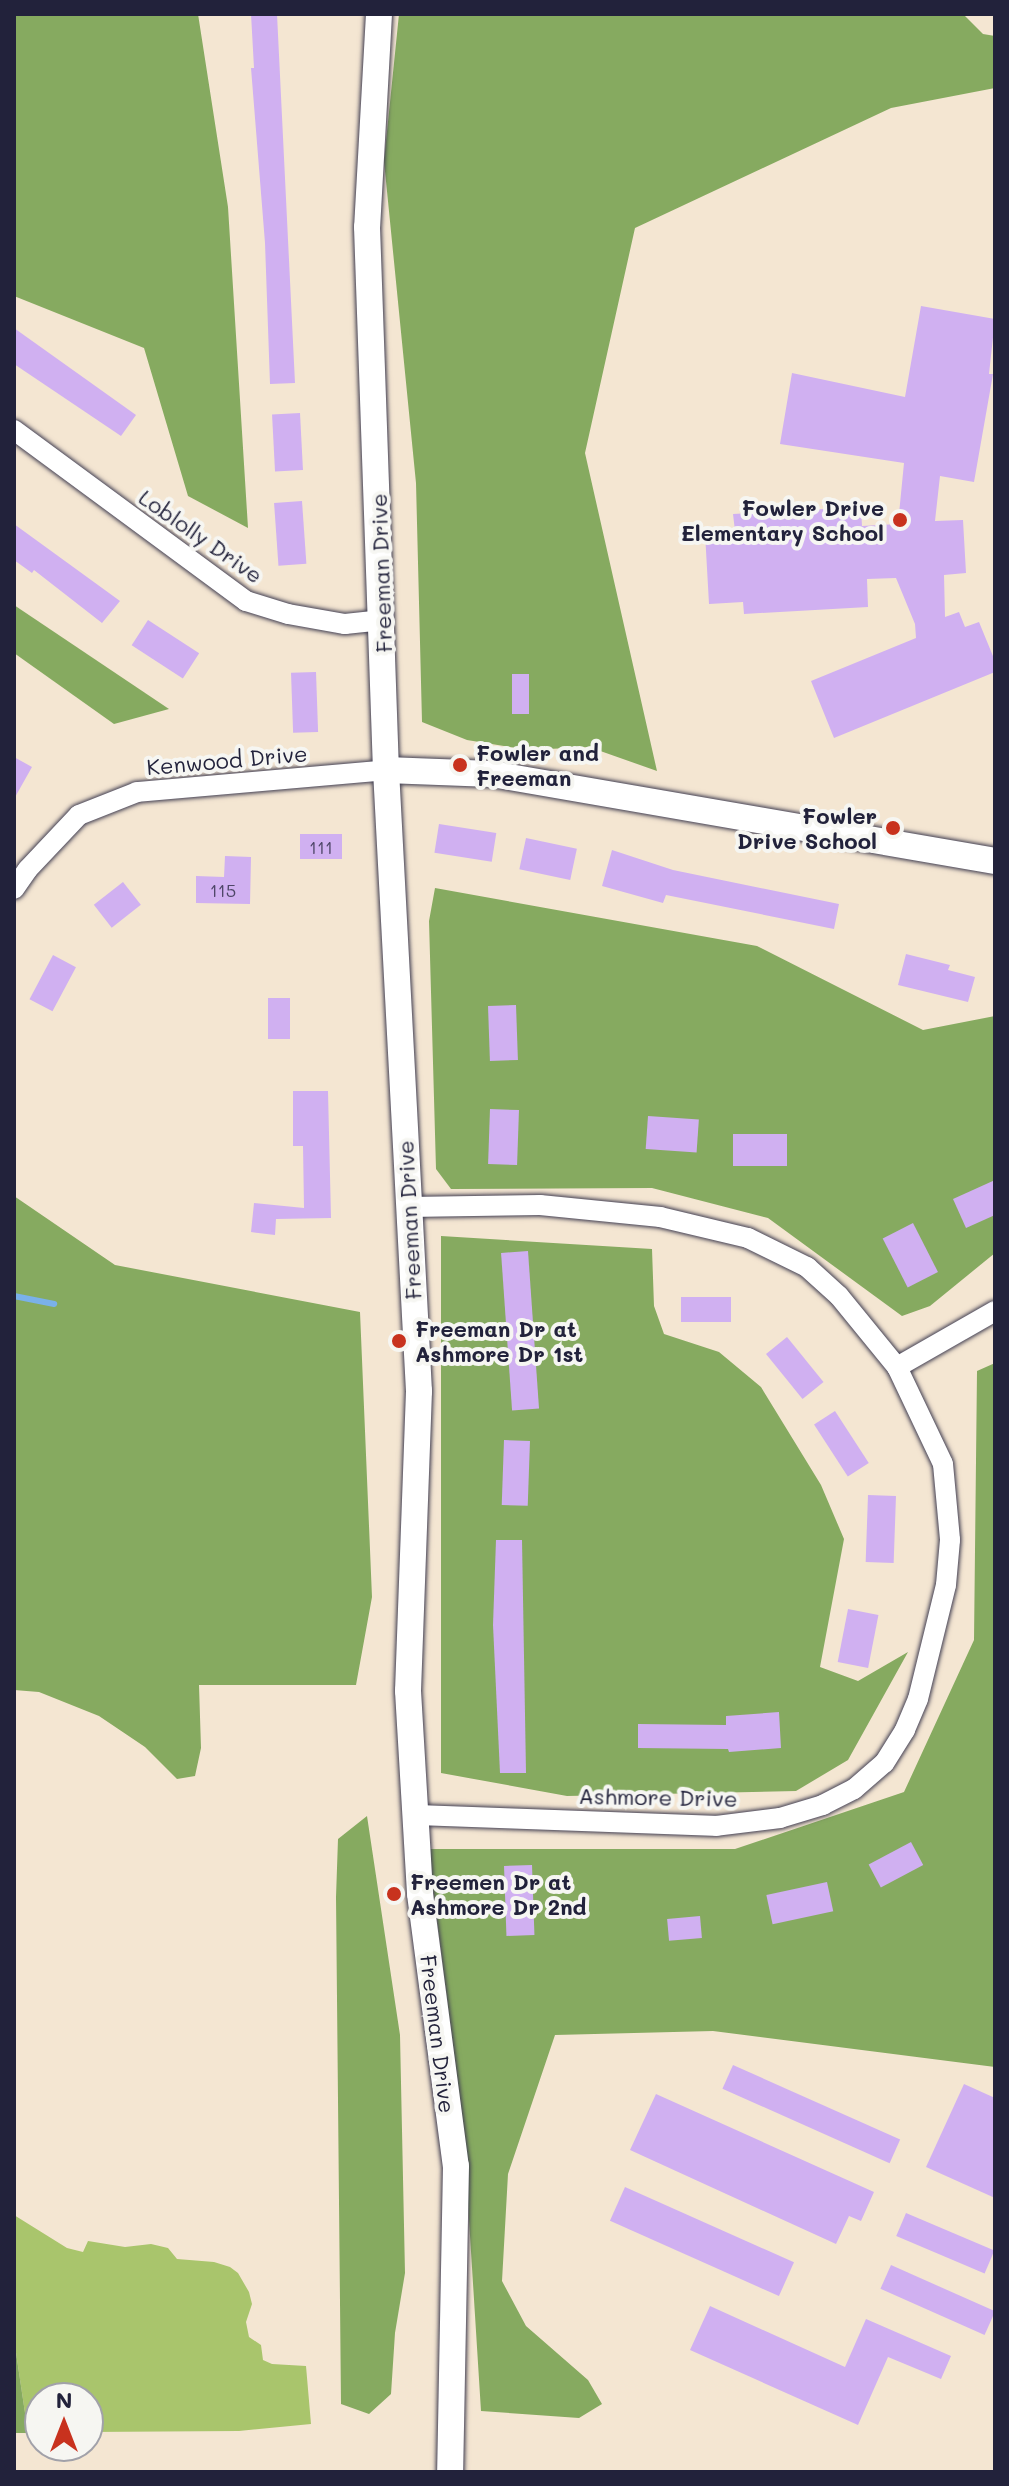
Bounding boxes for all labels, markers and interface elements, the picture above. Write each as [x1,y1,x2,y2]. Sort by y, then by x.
street label: Loblolly Drive [134,484,268,588]
street label: Freeman Drive [365,493,397,653]
place label: Fowler Drive Elementary School [681,494,884,546]
marker: Fowler Drive Elementary School [891,511,909,529]
place label: Fowler and Freeman [476,739,599,790]
street label: Kenwood Drive [145,740,309,780]
marker: Fowler and Freeman [451,756,469,774]
place label: Fowler Drive School [737,802,877,854]
marker: Fowler Drive School [884,819,902,837]
house number: 111 [309,836,333,858]
house number: 115 [210,879,236,901]
street label: Freeman Drive [392,1140,426,1300]
place label: Freeman Dr at Ashmore Dr 1st [415,1315,583,1366]
marker: Freeman Dr at Ashmore Dr 1st [390,1332,408,1350]
street label: Ashmore Drive [578,1782,738,1812]
place label: Freemen Dr at Ashmore Dr 2nd [410,1868,587,1920]
marker: Freemen Dr at Ashmore Dr 2nd [385,1885,403,1903]
street label: Freeman Drive [415,1953,461,2115]
north arrow [24,2382,104,2462]
text: N [56,2385,72,2414]

